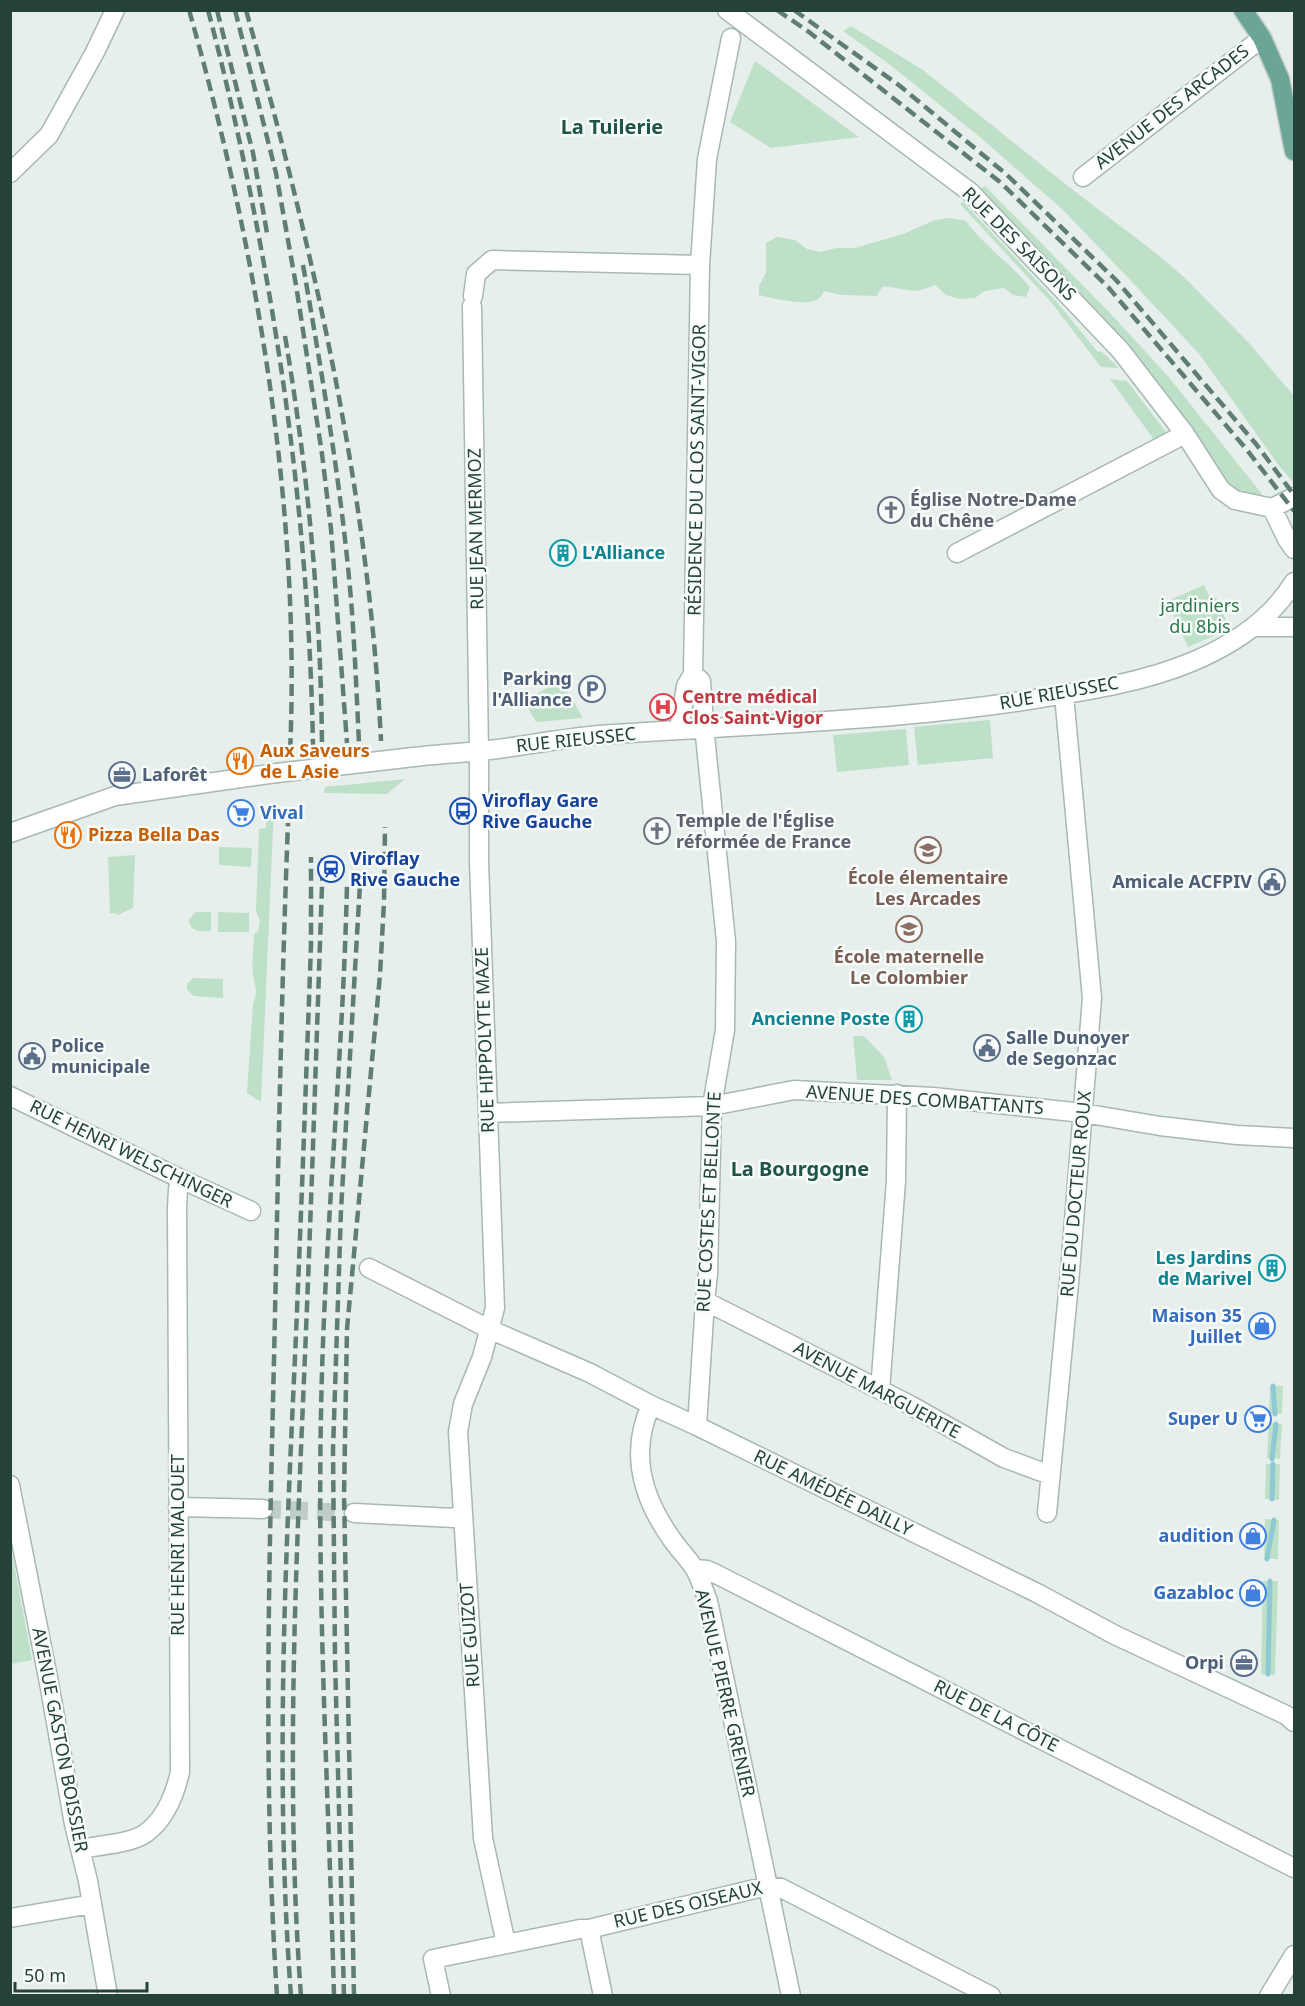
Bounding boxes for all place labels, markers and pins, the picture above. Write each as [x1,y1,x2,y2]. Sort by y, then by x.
place label: Église Notre-Dame du Chêne [910,487,1077,532]
church icon: Église Notre-Dame du Chêne [876,495,906,525]
building icon: L'Alliance [548,538,578,568]
place label: L'Alliance [582,540,665,564]
place label: Parking l'Alliance [492,666,572,711]
parking icon: Parking l'Alliance [577,674,607,704]
place label: Centre médical Clos Saint-Vigor [682,684,823,729]
hospital icon: Centre médical Clos Saint-Vigor [648,692,678,722]
place label: Aux Saveurs de L Asie [260,738,370,783]
restaurant icon: Aux Saveurs de L Asie [225,746,255,776]
office icon: Laforêt [107,760,137,790]
place label: Laforêt [142,762,207,786]
place label: Viroflay Gare Rive Gauche [482,788,598,833]
bus stop icon: Viroflay Gare Rive Gauche [448,796,478,826]
supermarket icon: Vival [226,798,256,828]
place label: Vival [260,800,304,824]
place label: Temple de l'Église réformée de France [676,808,851,853]
church icon: Temple de l'Église réformée de France [642,816,672,846]
restaurant icon: Pizza Bella Das [53,820,83,850]
place label: Pizza Bella Das [88,822,220,846]
school or university icon: École élementaire Les Arcades [913,835,943,865]
place label: Viroflay Rive Gauche [350,846,460,891]
station icon: Viroflay Rive Gauche [316,854,346,884]
place label: École élementaire Les Arcades [848,865,1008,910]
public building icon: Amicale ACFPIV [1257,867,1287,897]
place label: Amicale ACFPIV [1112,869,1252,893]
school or university icon: École maternelle Le Colombier [894,914,924,944]
place label: École maternelle Le Colombier [834,944,984,989]
building icon: Ancienne Poste [894,1004,924,1034]
place label: Ancienne Poste [752,1006,890,1030]
place label: Salle Dunoyer de Segonzac [1006,1025,1129,1070]
place label: Police municipale [51,1033,150,1078]
public building icon: Salle Dunoyer de Segonzac [972,1033,1002,1063]
public building icon: Police municipale [17,1041,47,1071]
place label: Les Jardins de Marivel [1156,1245,1252,1290]
building icon: Les Jardins de Marivel [1257,1253,1287,1283]
place label: Maison 35 Juillet [1152,1303,1242,1348]
shop icon: Maison 35 Juillet [1247,1311,1277,1341]
supermarket icon: Super U [1243,1404,1273,1434]
place label: Super U [1168,1406,1238,1430]
shop icon: audition [1238,1521,1268,1551]
place label: audition [1159,1523,1234,1547]
shop icon: Gazabloc [1238,1578,1268,1608]
place label: Gazabloc [1153,1580,1234,1604]
office icon: Orpi [1229,1648,1259,1678]
place label: Orpi [1185,1650,1224,1674]

